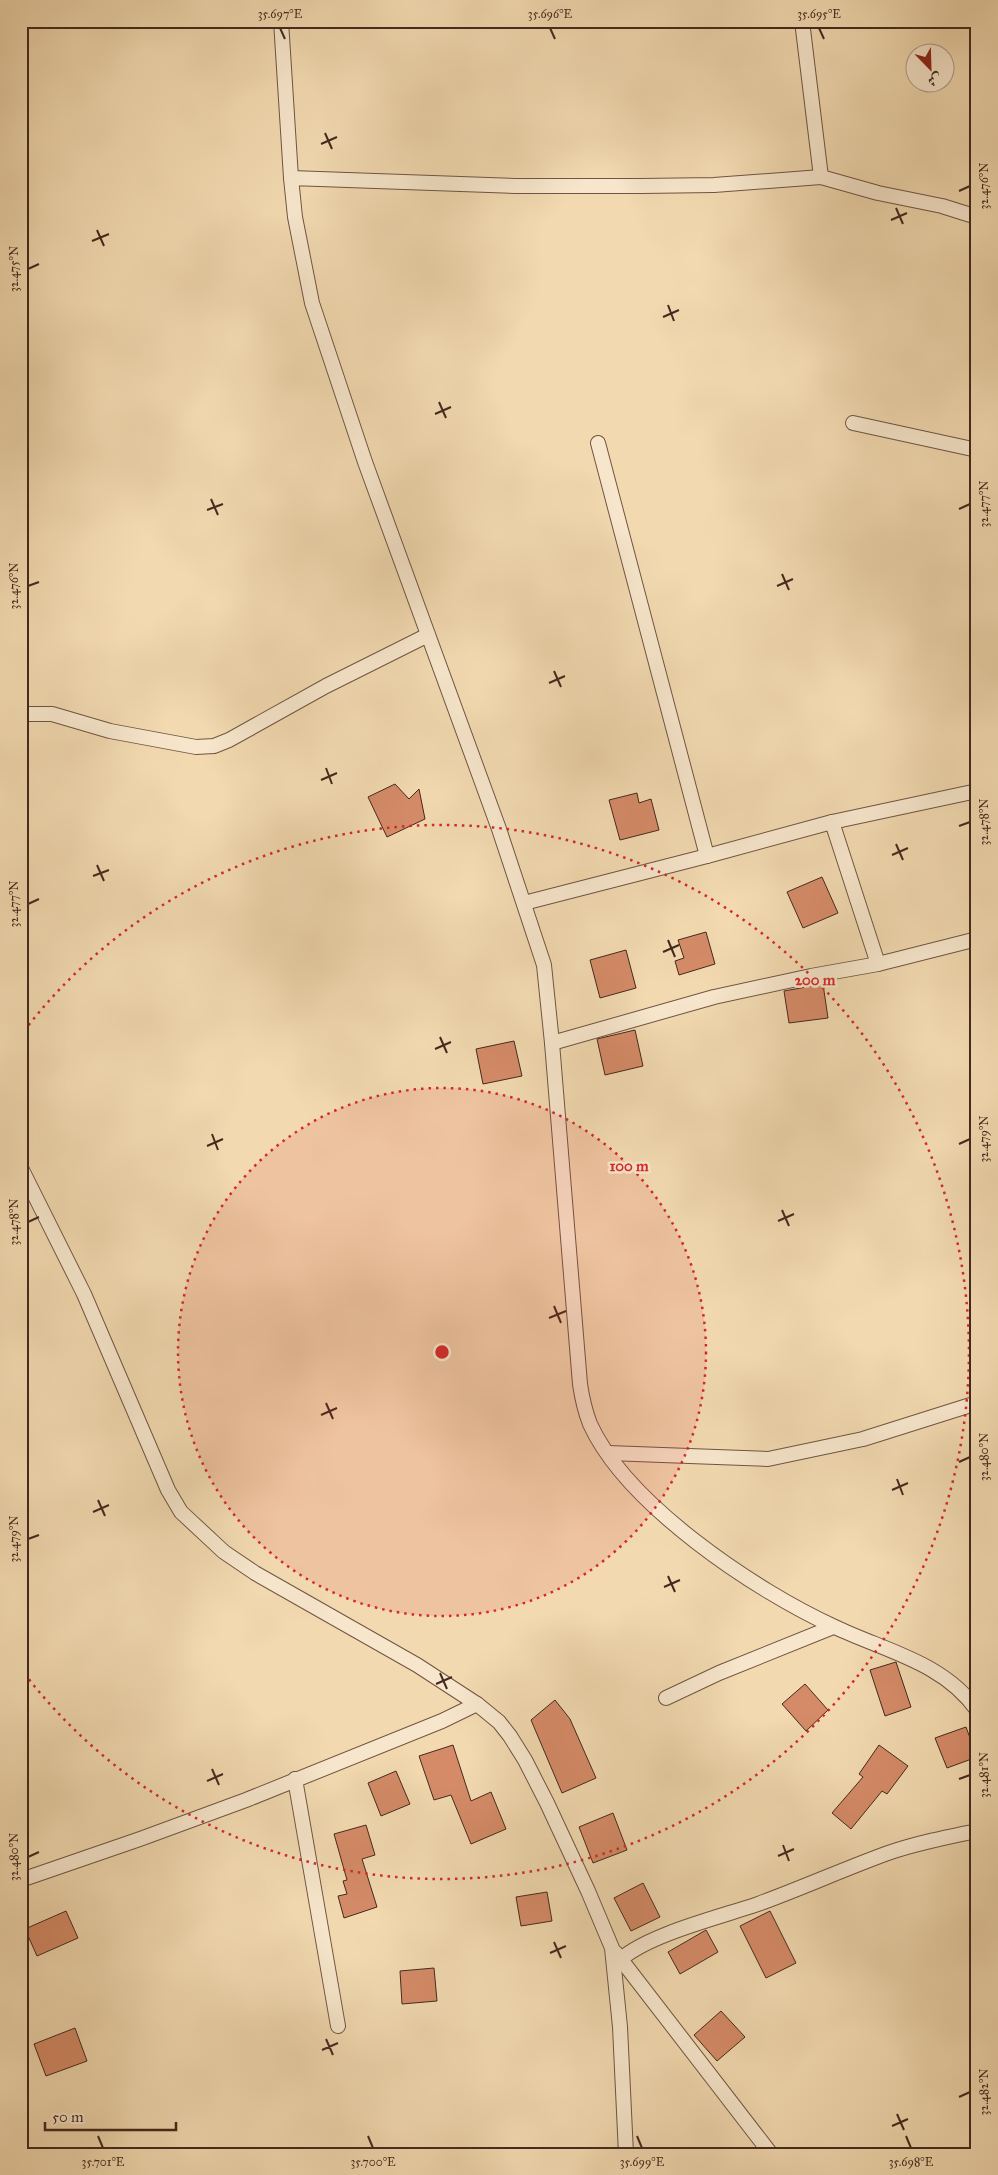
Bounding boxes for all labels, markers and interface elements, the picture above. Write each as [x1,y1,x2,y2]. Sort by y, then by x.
text: 35.697°E [258,7,303,21]
text: 35.696°E [528,7,573,21]
text: 35.695°E [797,7,841,21]
north arrow [906,42,956,92]
text: ش [925,69,945,90]
text: 32.476°N [977,163,991,209]
text: 32.475°N [7,246,21,292]
text: 32.477°N [977,480,991,528]
text: 32.476°N [7,563,21,609]
text: 32.478°N [977,798,991,846]
text: 32.477°N [7,880,21,928]
text: 200 m [795,971,836,989]
text: 32.479°N [977,1115,991,1163]
text: 100 m [609,1157,649,1175]
text: 32.478°N [7,1198,21,1246]
centre of rings [433,1343,451,1361]
text: 32.480°N [977,1433,991,1481]
text: 32.479°N [7,1515,21,1563]
text: 32.481°N [977,1752,991,1798]
text: 32.480°N [7,1833,21,1881]
text: 32.482°N [977,2068,991,2116]
scale bar [45,2100,176,2132]
text: 50 m [52,2108,84,2126]
text: 35.701°E [82,2155,125,2169]
text: 35.700°E [350,2155,396,2169]
text: 35.699°E [620,2155,665,2169]
text: 35.698°E [889,2155,934,2169]

